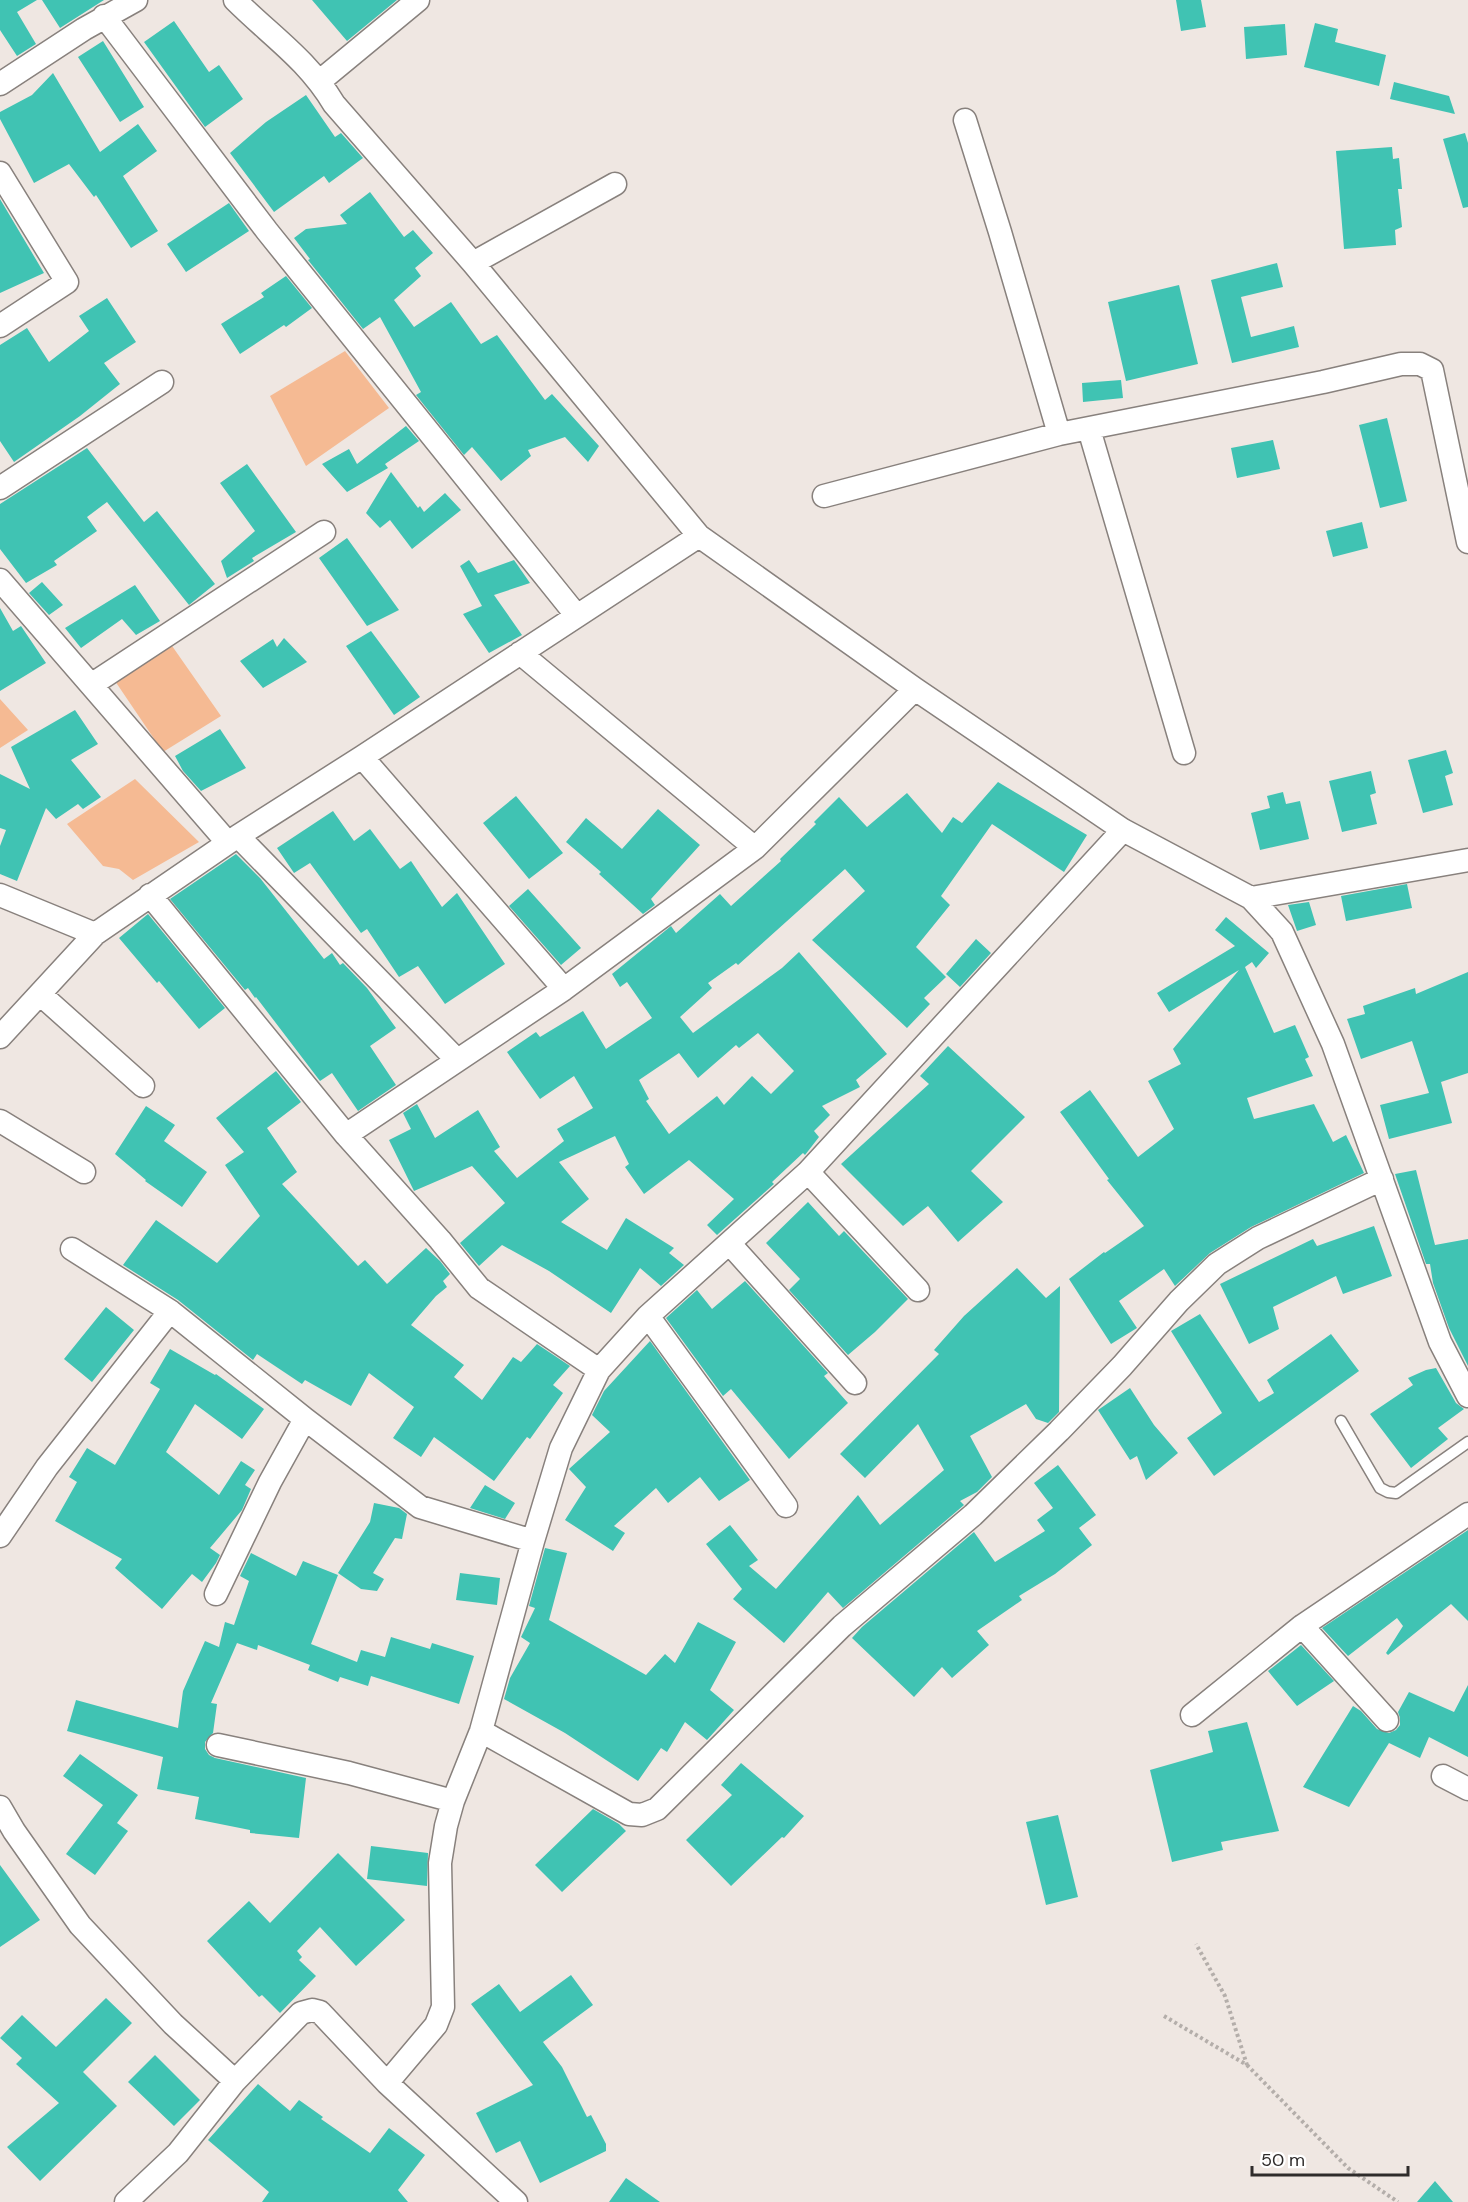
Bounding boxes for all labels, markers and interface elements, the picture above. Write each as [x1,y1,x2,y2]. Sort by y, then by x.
scale bar [1252,2139,1408,2177]
text: 50 m [1261,2148,1305,2172]

